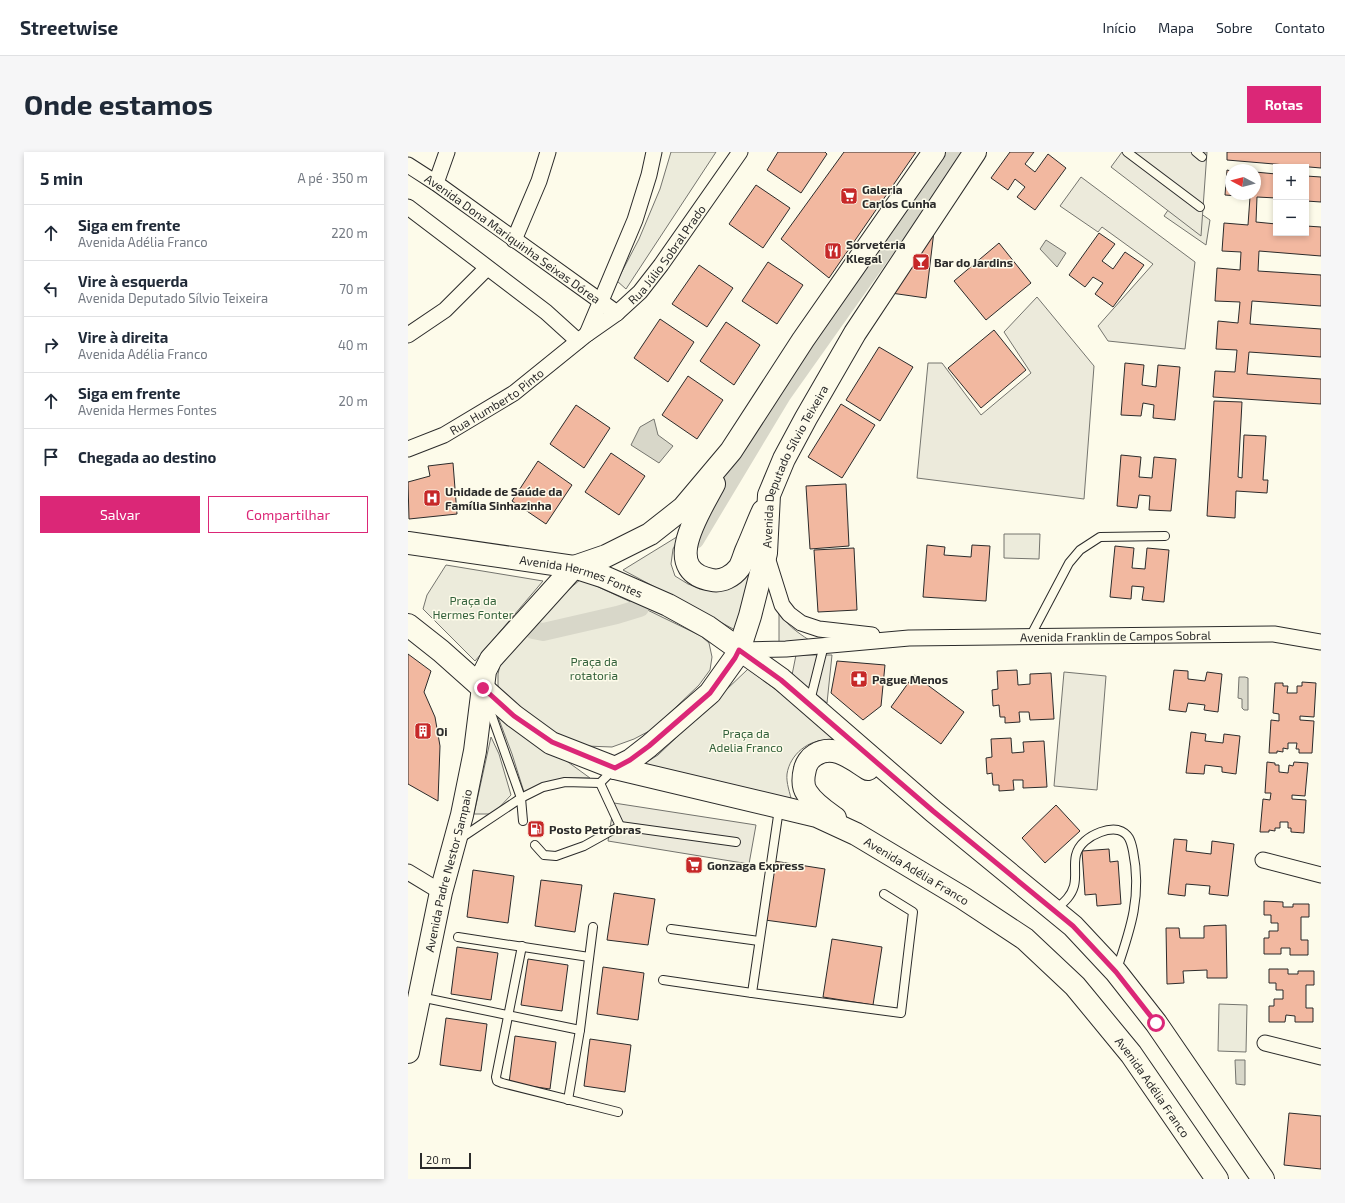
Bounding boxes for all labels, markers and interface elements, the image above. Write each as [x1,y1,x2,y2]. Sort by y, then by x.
text: Streetwise [20,16,118,39]
text: Início [1103,19,1136,36]
text: Mapa [1158,19,1194,36]
text: Sobre [1216,19,1253,36]
text: Contato [1275,19,1325,36]
button: Rotas [1247,86,1321,123]
text: Onde estamos [24,87,213,121]
north arrow [1225,164,1261,200]
map controls [1273,164,1309,236]
button: + [1273,164,1309,200]
text: 5 min [40,168,83,188]
text: A pé · 350 m [298,170,368,186]
street label: Avenida Dona Mariquinha Seixas Dórea [423,171,603,306]
place label: Galeria Carlos Cunha [862,182,937,210]
supermarket icon: Galeria Carlos Cunha [839,186,859,206]
button: − [1273,200,1309,236]
street label: Rua Júlio Sobral Prado [625,202,708,307]
text: Siga em frente [78,216,180,234]
icon: ahead [40,222,62,244]
text: 220 m [331,225,368,241]
text: Avenida Adélia Franco [78,234,208,250]
place label: Sorveteria Klegal [846,237,906,265]
restaurant icon: Sorveteria Klegal [823,241,843,261]
bar icon: Bar do Jardins [911,252,931,272]
place label: Bar do Jardins [934,255,1013,269]
text: Vire à esquerda [78,272,188,290]
icon: left [40,278,62,300]
text: 70 m [339,281,368,297]
text: Avenida Deputado Sílvio Teixeira [78,290,268,306]
text: Vire à direita [78,328,168,346]
icon: right [40,334,62,356]
text: 40 m [338,337,368,353]
text: Avenida Adélia Franco [78,346,208,362]
street label: Rua Humberto Pinto [447,365,546,437]
street label: Avenida Deputado Sílvio Teixeira [759,382,831,548]
text: Siga em frente [78,384,180,402]
icon: ahead [40,390,62,412]
text: 20 m [339,393,368,409]
text: Avenida Hermes Fontes [78,402,217,418]
icon: arrive [40,446,62,468]
text: Chegada ao destino [78,448,216,466]
place label: Unidade de Saúde da Família Sinhazinha [445,484,562,512]
hospital icon: Unidade de Saúde da Família Sinhazinha [422,488,442,508]
button: Salvar [40,496,200,533]
button: Compartilhar [208,496,368,533]
street label: Avenida Hermes Fontes [519,552,645,600]
park label: Praça da Hermes Fonter [433,593,514,621]
street label: Avenida Franklin de Campos Sobral [1020,628,1212,644]
park label: Praça da rotatoria [570,654,618,682]
pharmacy icon: Pague Menos [849,669,869,689]
place label: Pague Menos [872,672,948,686]
route end [474,679,492,697]
building icon: Oi [413,721,433,741]
place label: Oi [436,724,448,738]
park label: Praça da Adelia Franco [709,726,783,754]
street label: Avenida Padre Nestor Sampaio [422,787,474,953]
fuel station icon: Posto Petrobras [526,819,546,839]
place label: Posto Petrobras [549,822,641,836]
street label: Avenida Adélia Franco [862,834,972,907]
supermarket icon: Gonzaga Express [684,855,704,875]
place label: Gonzaga Express [707,858,804,872]
route start [1147,1014,1165,1032]
street label: Avenida Adélia Franco [1113,1034,1193,1140]
scale bar [420,1151,471,1170]
text: 20 m [426,1153,451,1166]

